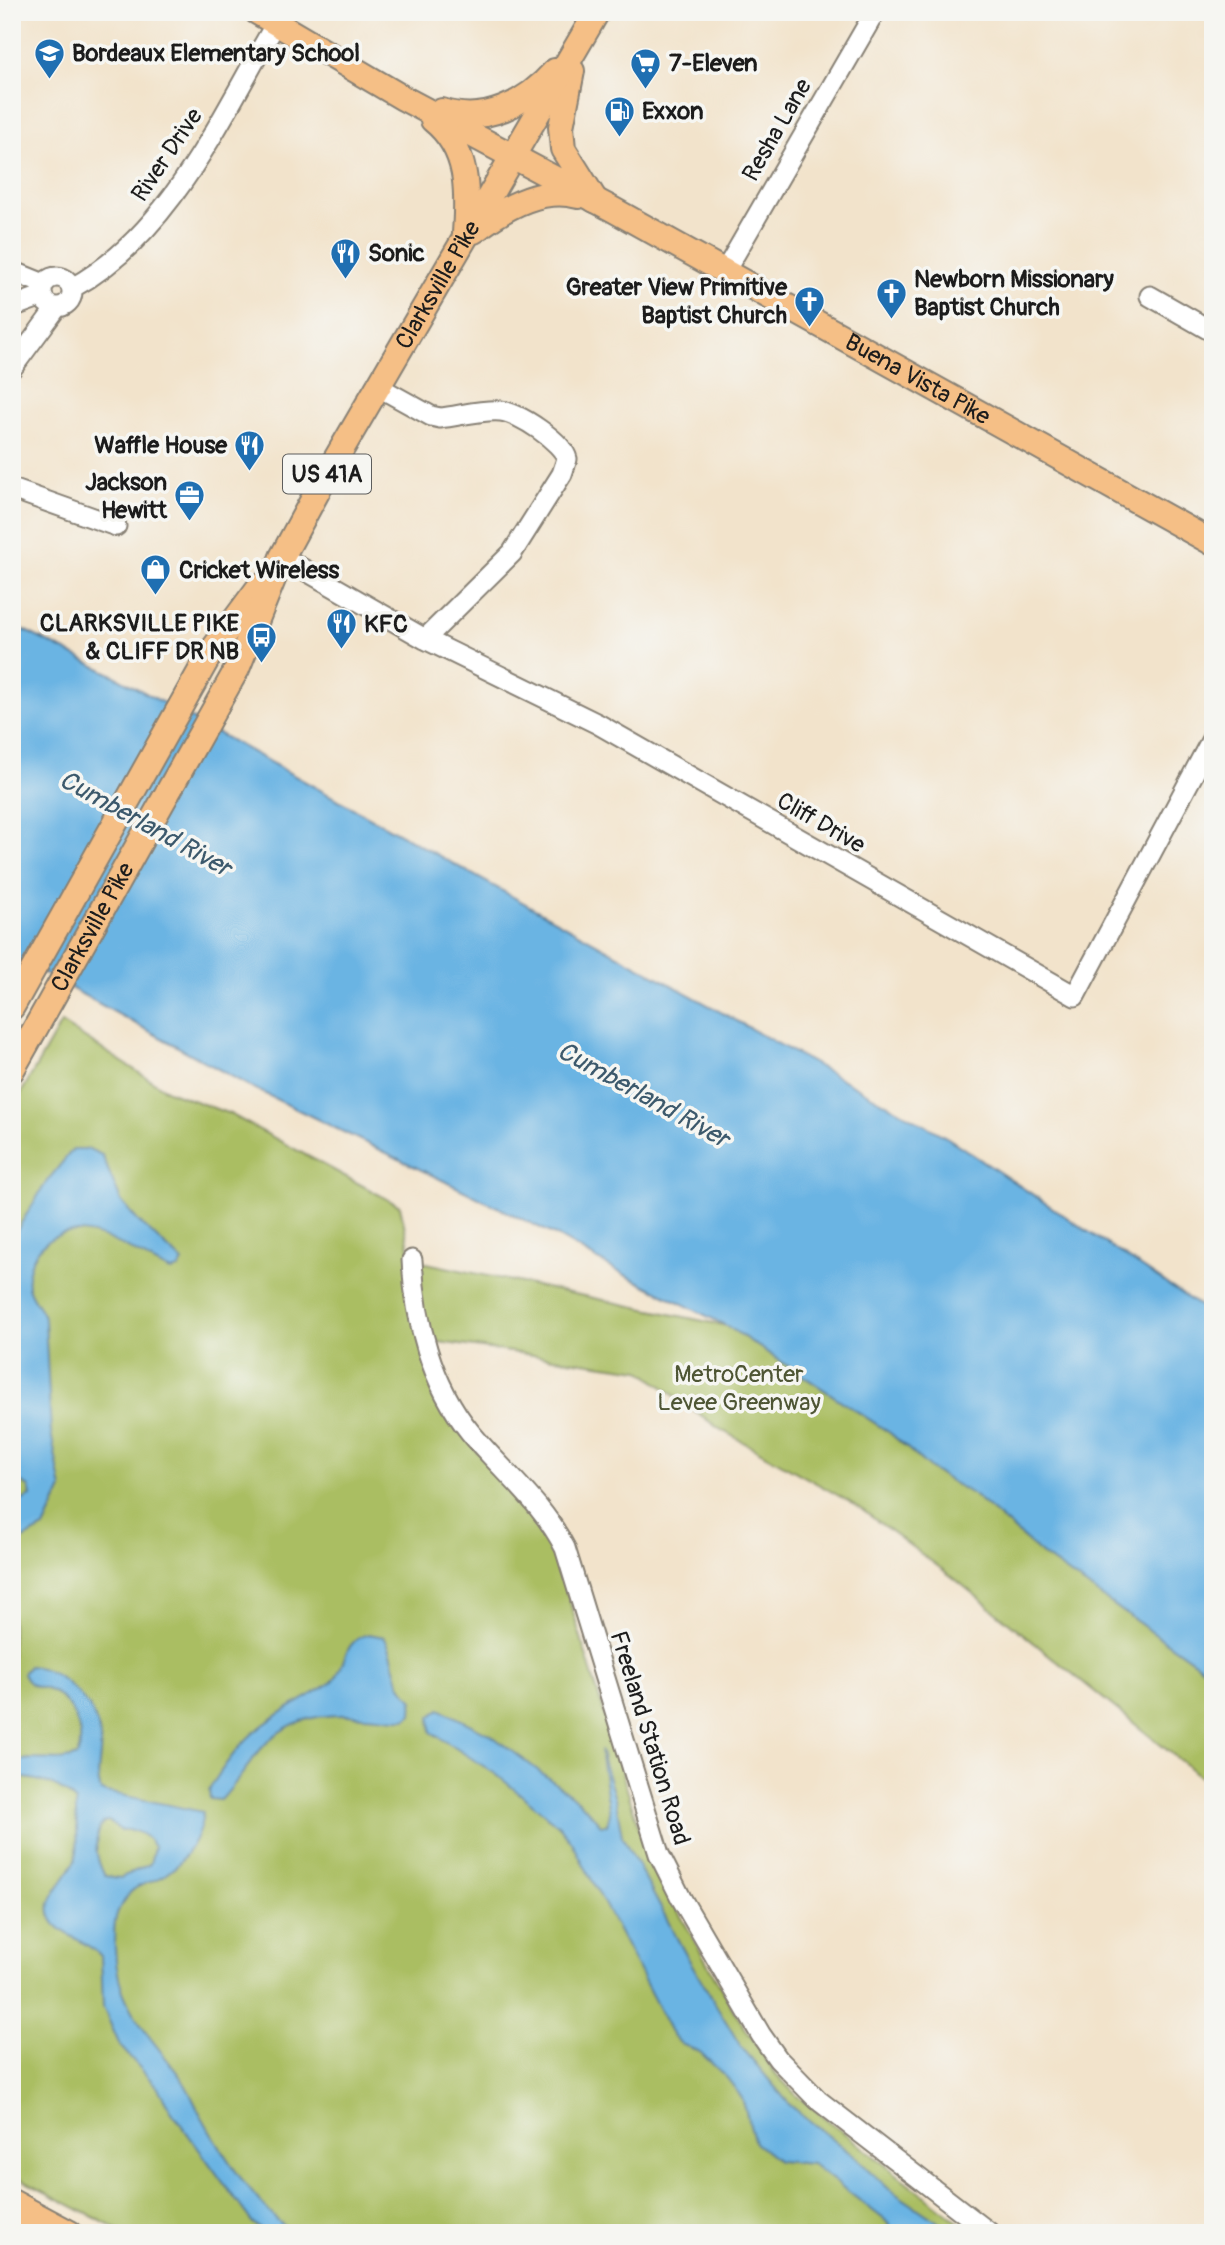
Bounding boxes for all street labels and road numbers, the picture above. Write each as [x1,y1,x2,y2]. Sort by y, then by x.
street label: Resha Lane [736,73,818,186]
street label: River Drive [125,103,209,207]
street label: Clarksville Pike [389,215,486,354]
street label: Buena Vista Pike [840,327,996,431]
road number: US 41A [283,454,371,494]
street label: Cliff Drive [772,786,870,860]
street label: Clarksville Pike [44,857,140,997]
street label: Freeland Station Road [604,1628,696,1848]

